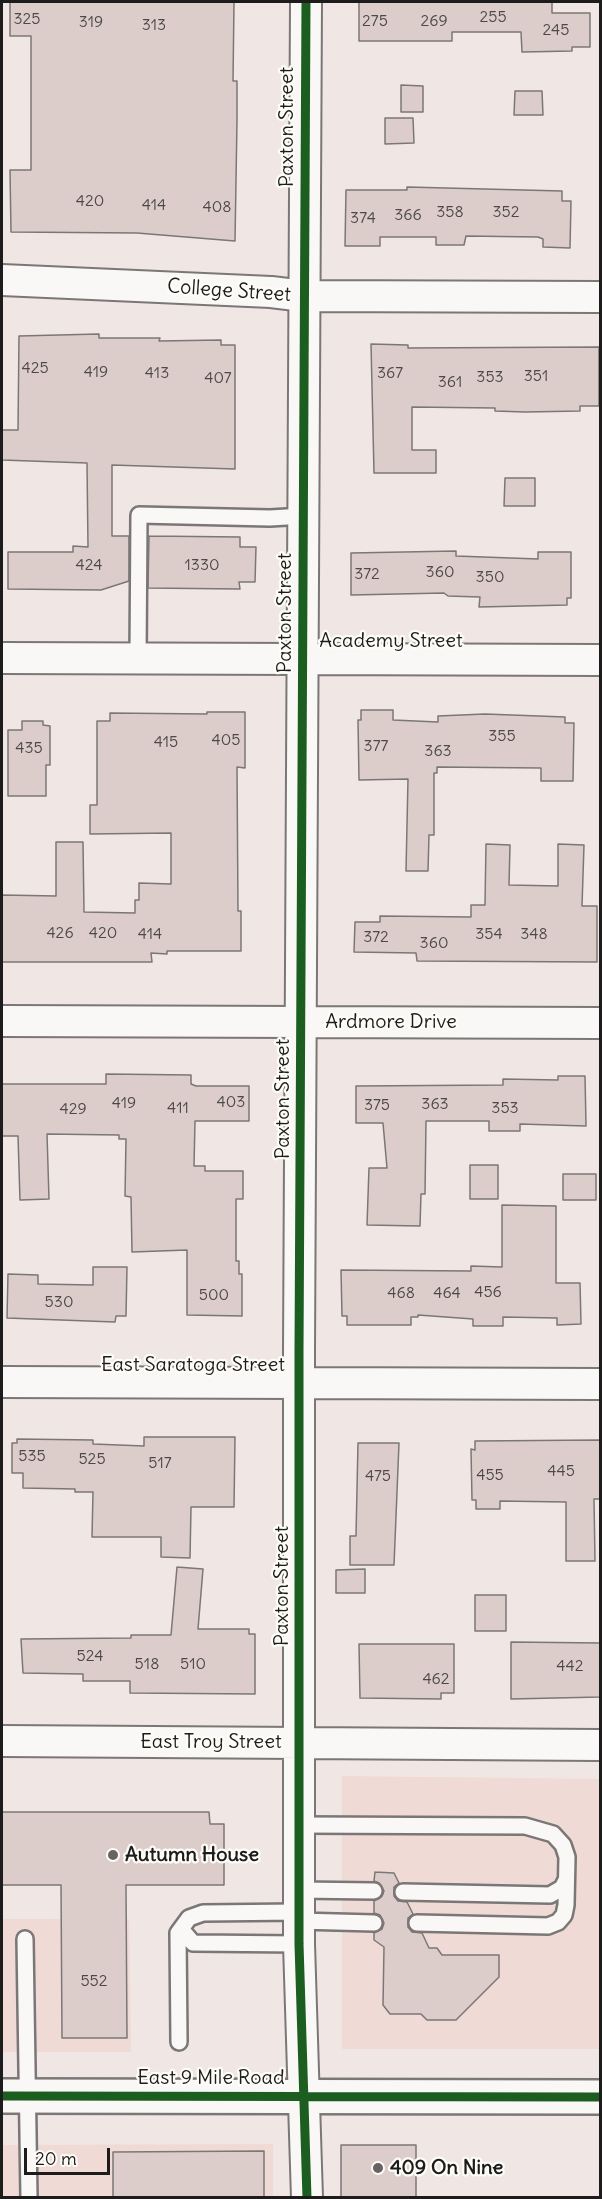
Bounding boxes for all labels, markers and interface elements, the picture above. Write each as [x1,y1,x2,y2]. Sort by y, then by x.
house number: 255 [479,7,507,27]
house number: 325 [13,9,41,29]
house number: 275 [362,11,388,31]
house number: 269 [420,11,448,31]
house number: 319 [79,12,103,32]
house number: 313 [142,15,166,35]
house number: 245 [543,20,569,40]
street label: Paxton Street [275,67,299,187]
house number: 420 [76,191,104,211]
house number: 414 [142,195,166,215]
house number: 408 [203,197,231,217]
house number: 358 [436,202,464,222]
house number: 352 [492,202,520,222]
house number: 366 [394,205,422,225]
house number: 374 [350,208,376,228]
street label: College Street [166,275,292,307]
house number: 425 [21,358,49,378]
house number: 419 [84,362,108,382]
house number: 413 [145,363,169,383]
house number: 367 [377,363,403,383]
house number: 351 [524,366,548,386]
house number: 353 [476,367,504,387]
house number: 407 [204,368,232,388]
house number: 361 [438,372,462,392]
street label: Paxton Street [273,553,297,673]
house number: 424 [75,555,103,575]
house number: 1330 [184,555,220,575]
house number: 360 [426,562,454,582]
house number: 372 [354,564,380,584]
house number: 350 [476,567,504,587]
street label: Academy Street [319,629,463,653]
house number: 355 [488,726,516,746]
house number: 405 [212,730,240,750]
house number: 415 [154,732,178,752]
house number: 377 [364,736,388,756]
house number: 435 [15,738,43,758]
house number: 363 [424,741,452,761]
house number: 426 [46,923,74,943]
house number: 420 [89,923,117,943]
house number: 414 [138,924,162,944]
house number: 354 [475,924,503,944]
house number: 348 [520,924,548,944]
house number: 372 [363,927,389,947]
house number: 360 [420,933,448,953]
street label: Ardmore Drive [325,1010,457,1034]
street label: Paxton Street [271,1039,295,1159]
house number: 403 [217,1092,245,1112]
house number: 419 [112,1093,136,1113]
house number: 363 [421,1094,449,1114]
house number: 375 [364,1095,390,1115]
house number: 411 [167,1098,189,1118]
house number: 353 [491,1098,519,1118]
house number: 429 [59,1099,87,1119]
house number: 456 [474,1282,502,1302]
house number: 468 [387,1283,415,1303]
house number: 464 [433,1283,461,1303]
house number: 500 [199,1285,229,1305]
house number: 530 [45,1292,73,1312]
street label: East Saratoga Street [101,1353,285,1377]
house number: 535 [18,1446,46,1466]
house number: 525 [78,1449,106,1469]
house number: 517 [148,1453,172,1473]
house number: 445 [547,1461,575,1481]
house number: 455 [476,1465,504,1485]
house number: 475 [365,1466,391,1486]
street label: Paxton Street [270,1526,294,1646]
house number: 524 [77,1646,103,1666]
house number: 518 [135,1654,159,1674]
house number: 510 [180,1654,206,1674]
house number: 442 [556,1656,584,1676]
house number: 462 [422,1669,450,1689]
street label: East Troy Street [140,1730,282,1754]
place label: Autumn House [125,1843,259,1867]
marker: Autumn House [106,1848,120,1862]
house number: 552 [80,1971,108,1991]
street label: East 9 Mile Road [137,2066,285,2090]
scale bar [27,2136,112,2174]
text: 20 m [35,2147,77,2170]
place label: 409 On Nine [390,2156,503,2180]
marker: 409 On Nine [371,2161,385,2175]

